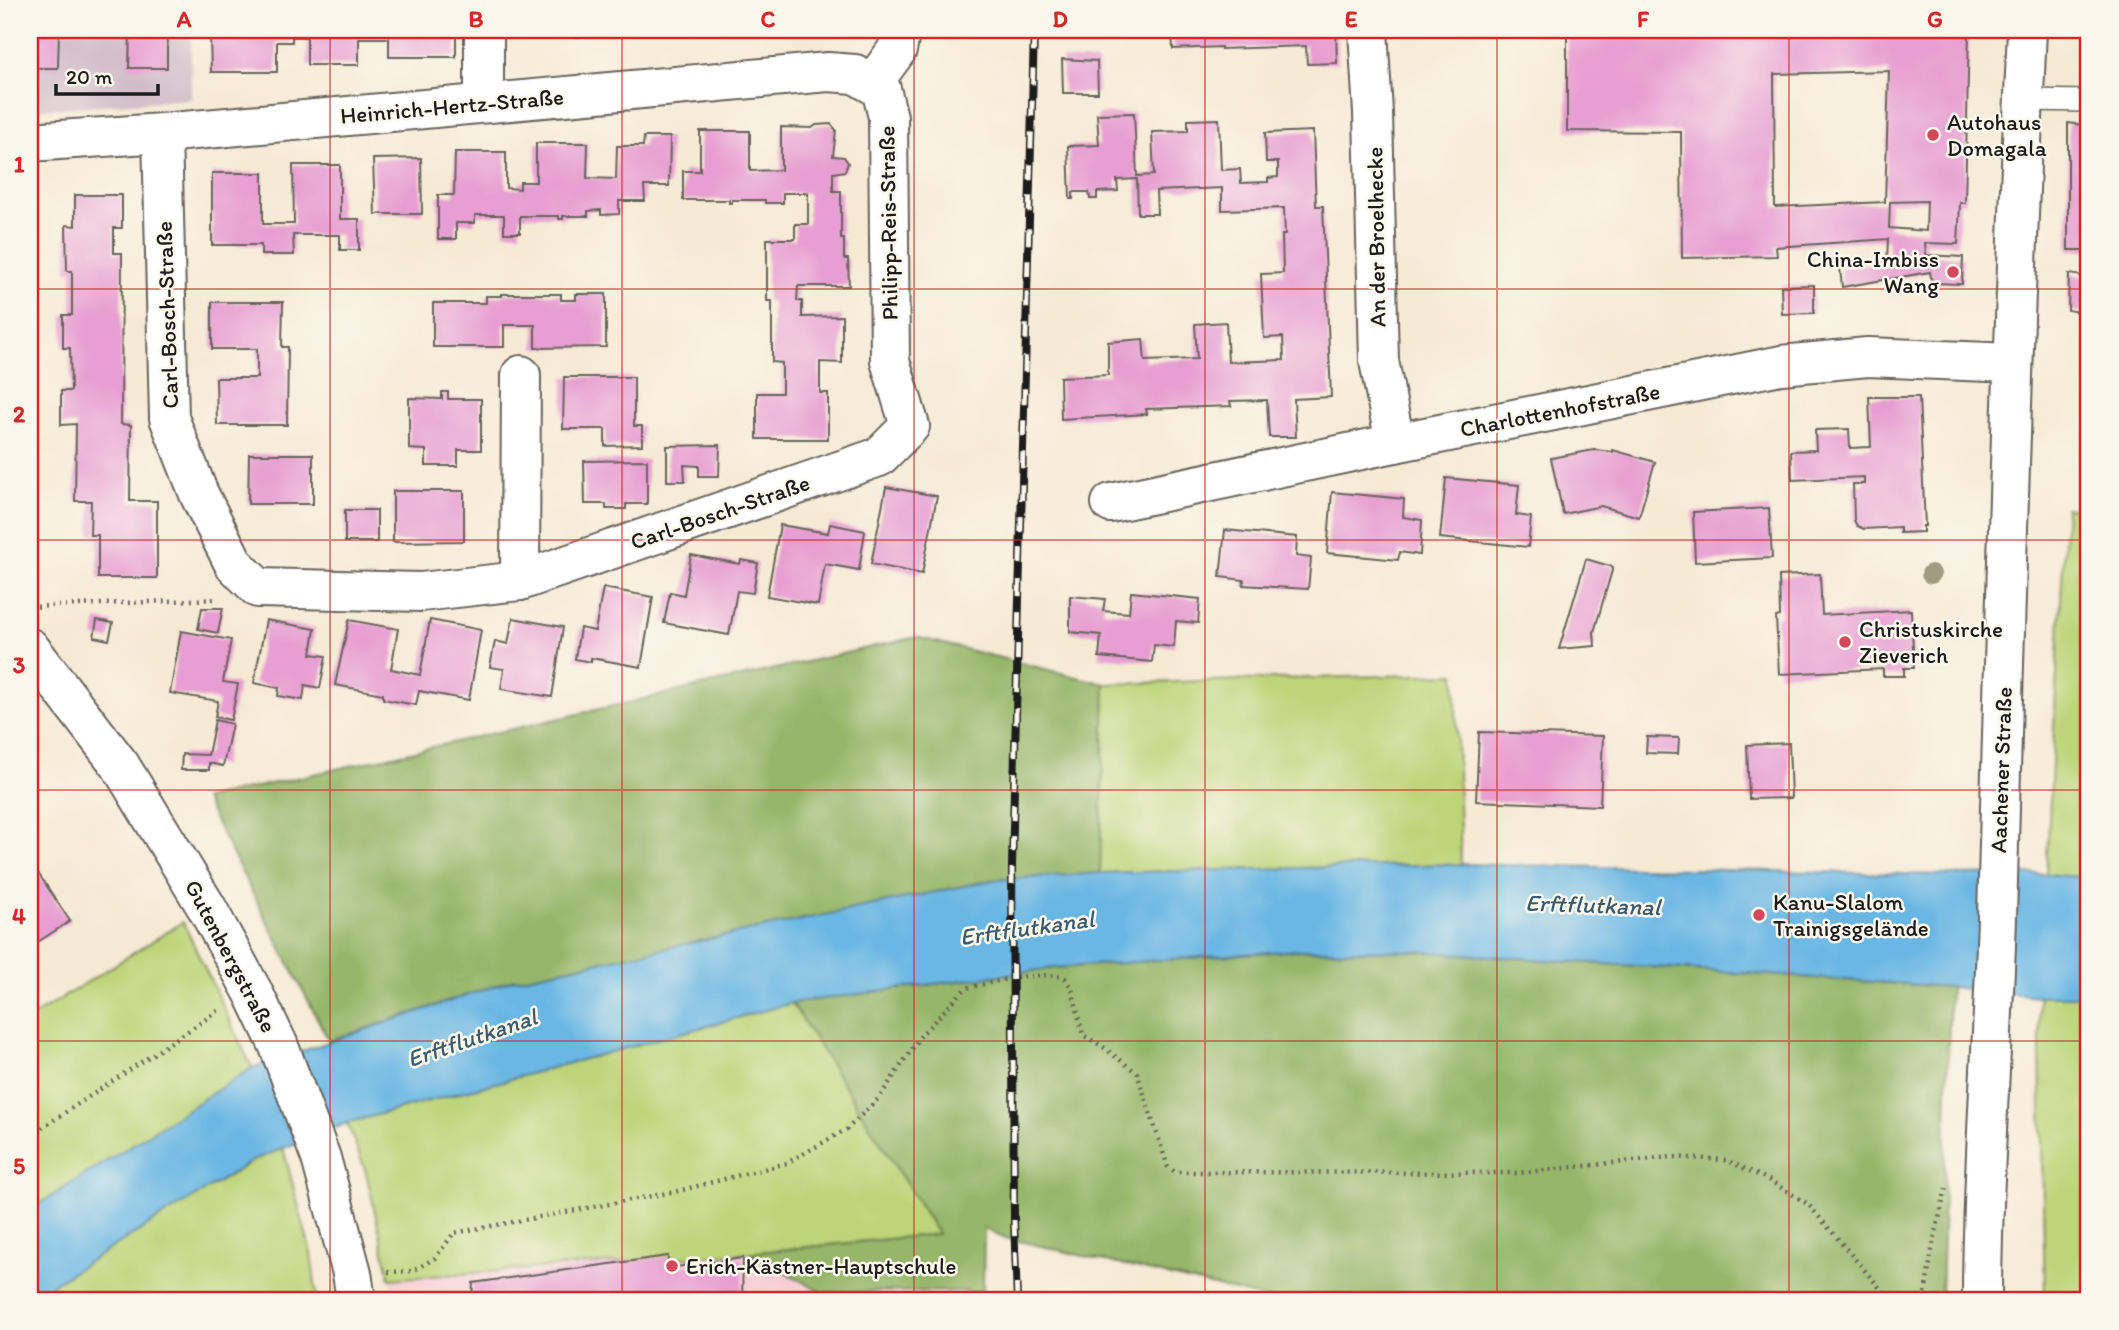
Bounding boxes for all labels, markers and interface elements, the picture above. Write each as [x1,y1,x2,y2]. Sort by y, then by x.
text: A [176,5,192,33]
text: B [469,5,484,33]
text: C [761,5,776,33]
text: D [1052,5,1068,33]
text: E [1345,5,1358,33]
text: F [1637,5,1650,33]
text: G [1927,5,1943,33]
scale bar [56,52,158,96]
text: 20 m [66,64,113,89]
street label: Heinrich-Hertz-Straße [339,82,565,130]
place label: Autohaus Domagala [1947,108,2047,162]
street label: Philipp-Reis-Straße [872,125,904,321]
marker: Autohaus Domagala [1925,127,1941,143]
street label: An der Broelhecke [1360,147,1392,327]
text: 1 [14,150,25,178]
street label: Carl-Bosch-Straße [150,221,184,409]
place label: China-Imbiss Wang [1807,245,1939,299]
marker: China-Imbiss Wang [1945,264,1961,280]
street label: Charlottenhofstraße [1458,377,1662,443]
text: 2 [13,400,26,428]
street label: Carl-Bosch-Straße [627,468,813,556]
place label: Christuskirche Zieverich [1859,615,2003,669]
marker: Christuskirche Zieverich [1837,634,1853,650]
text: 3 [13,651,26,679]
street label: Aachener Straße [1984,686,2018,854]
street label: Gutenbergstraße [179,875,283,1037]
water label: Erftflutkanal [1525,888,1663,921]
place label: Kanu-Slalom Trainigsgelände [1773,888,1929,942]
text: 4 [12,902,26,930]
water label: Erftflutkanal [958,903,1098,951]
marker: Kanu-Slalom Trainigsgelände [1751,907,1767,923]
water label: Erftflutkanal [403,1001,543,1073]
text: 5 [13,1152,25,1180]
place label: Erich-Kästner-Hauptschule [686,1252,957,1280]
marker: Erich-Kästner-Hauptschule [664,1258,680,1274]

